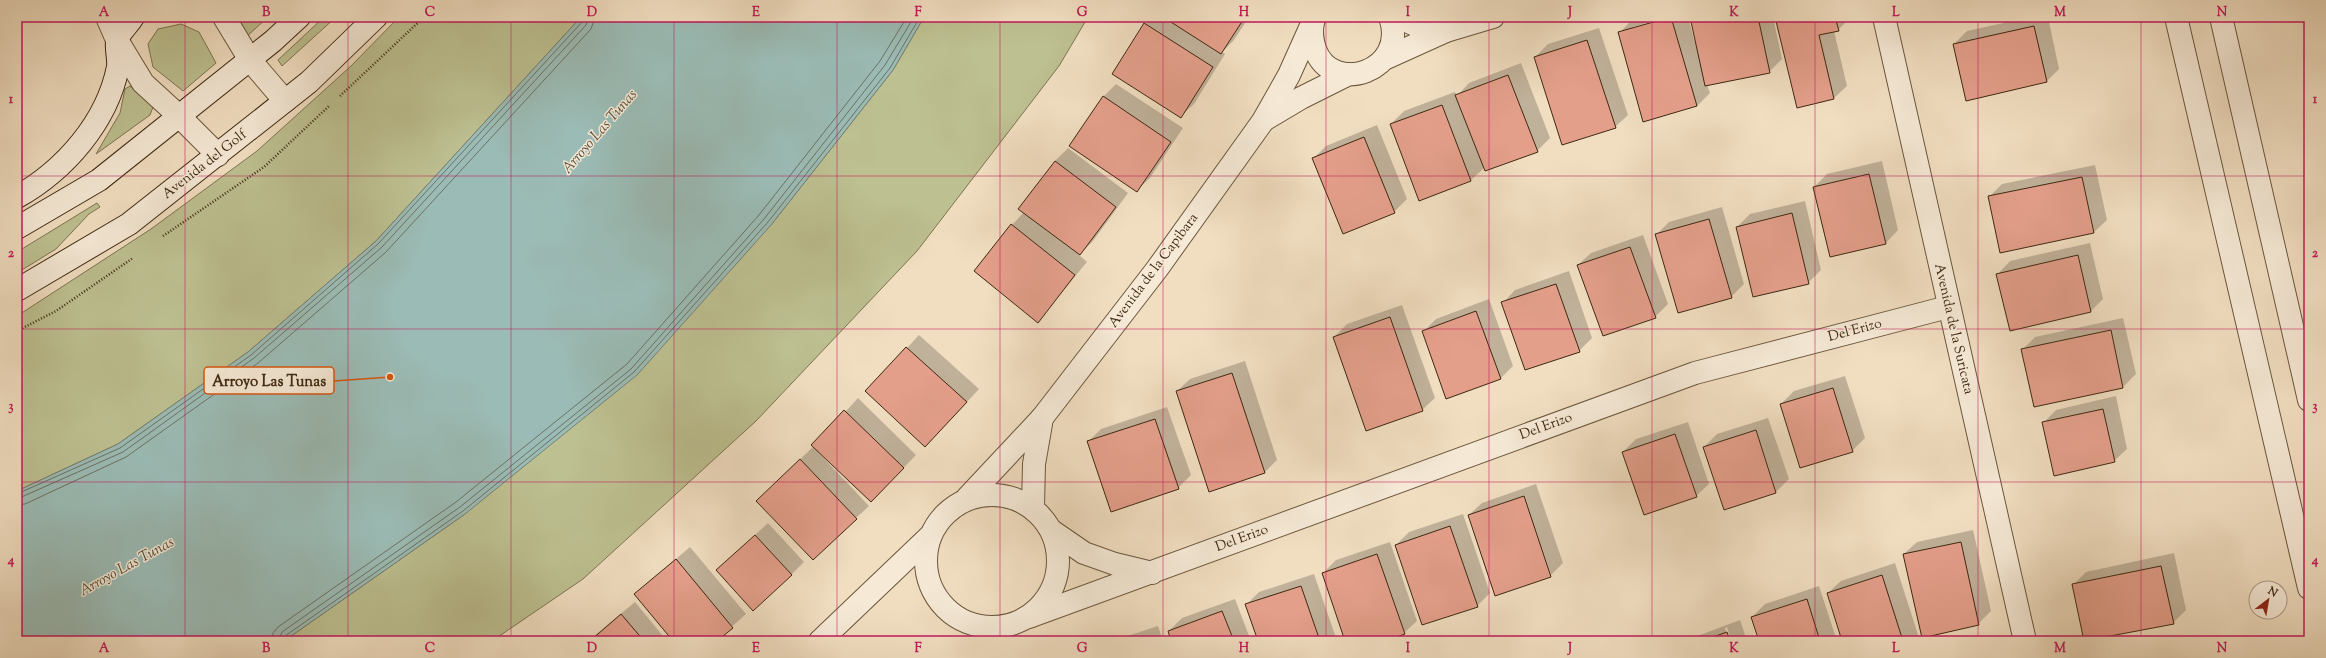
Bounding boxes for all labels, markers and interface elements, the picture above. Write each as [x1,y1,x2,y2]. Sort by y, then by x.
text: A [99,4,110,22]
text: B [262,4,271,22]
text: C [425,4,435,22]
text: D [587,4,597,22]
text: E [752,4,760,22]
text: F [914,4,922,22]
text: G [1077,4,1088,22]
text: H [1239,4,1250,22]
text: I [1406,4,1411,22]
text: J [1567,4,1572,22]
text: K [1729,4,1739,22]
text: L [1892,4,1900,22]
text: M [2054,4,2066,22]
text: N [2217,4,2228,22]
water label: Arroyo Las Tunas [557,85,643,179]
text: 1 [9,91,14,109]
text: 1 [2313,91,2318,109]
street label: Avenida del Golf [158,125,252,204]
street label: Avenida de la Capibara [1104,209,1204,332]
text: 2 [8,245,15,263]
text: 2 [2312,245,2319,263]
street label: Avenida de la Suricata [1928,262,1978,397]
street label: Del Erizo [1826,314,1885,348]
callout: Arroyo Las Tunas [204,367,334,394]
text: Arroyo Las Tunas [212,372,326,393]
text: 3 [8,398,14,416]
text: 3 [2312,398,2318,416]
street label: Del Erizo [1517,408,1576,446]
street label: Del Erizo [1213,520,1272,558]
water label: Arroyo Las Tunas [76,532,178,602]
text: 4 [7,552,15,570]
text: 4 [2311,552,2319,570]
north arrow [2248,580,2288,620]
text: N [2264,583,2281,602]
text: A [99,640,110,658]
text: B [262,640,271,658]
text: C [425,640,435,658]
text: D [587,640,597,658]
text: E [752,640,760,658]
text: F [914,640,922,658]
text: G [1077,640,1088,658]
text: H [1239,640,1250,658]
text: I [1406,640,1411,658]
text: J [1567,640,1572,658]
text: K [1729,640,1739,658]
text: L [1892,640,1900,658]
text: M [2054,640,2066,658]
text: N [2217,640,2228,658]

